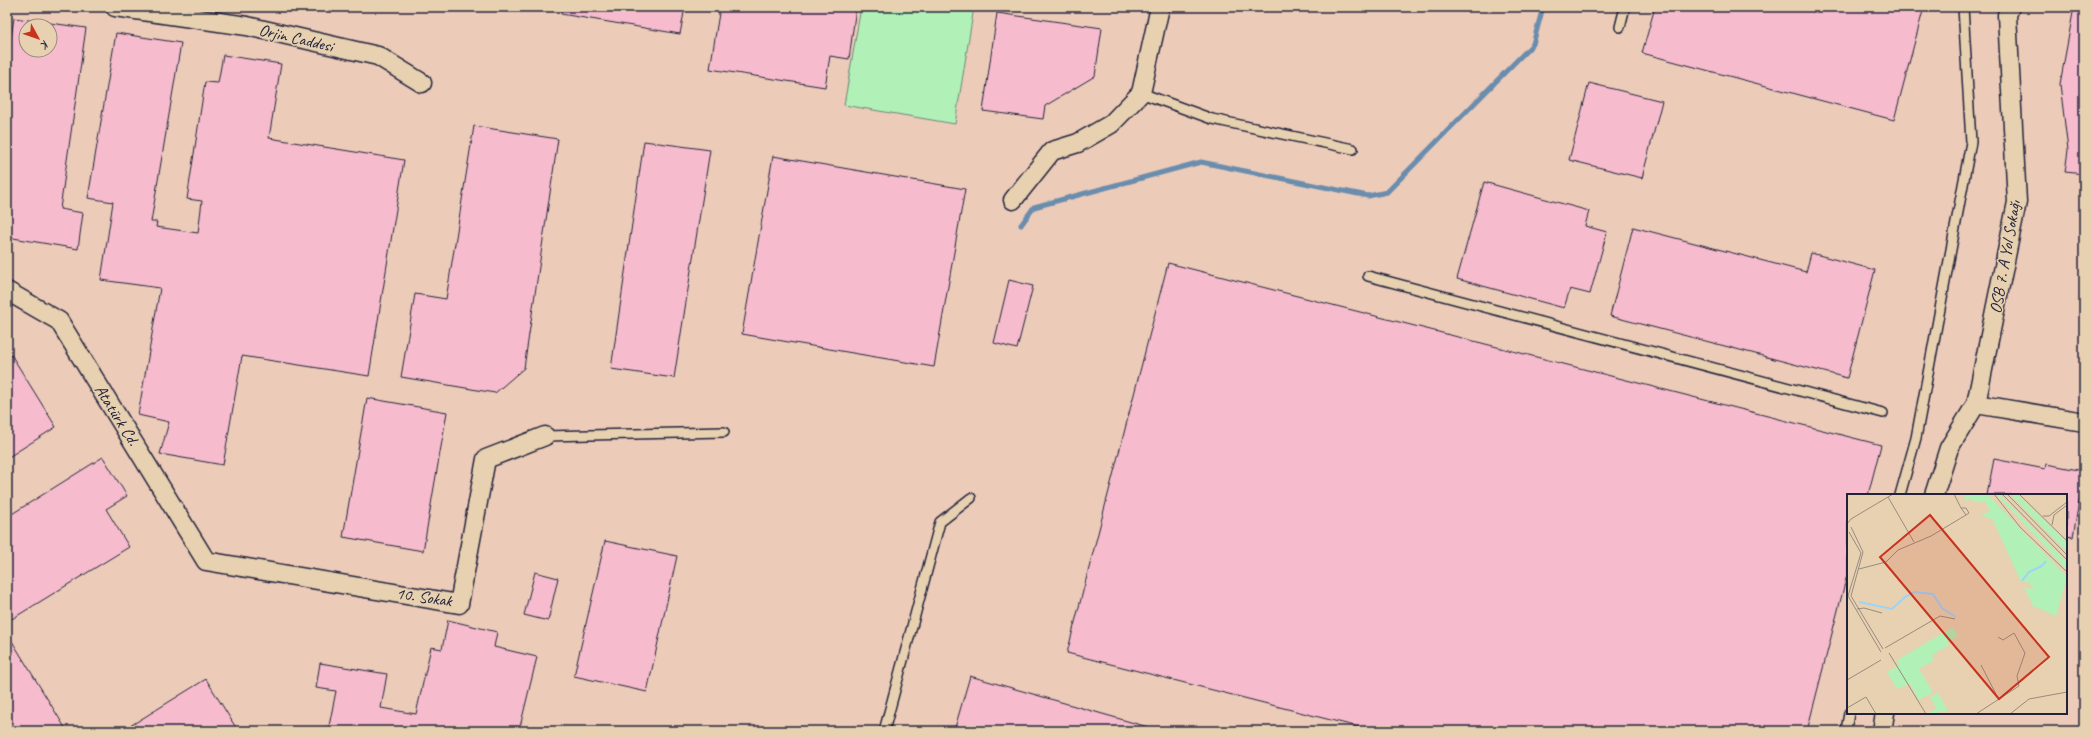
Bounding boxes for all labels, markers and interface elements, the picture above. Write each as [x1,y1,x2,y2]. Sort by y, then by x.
north arrow [18,18,58,58]
street label: Orjin Caddesi [257,19,337,57]
text: K [37,38,53,53]
street label: OSB 7. A Yol Sokağı [1985,198,2025,315]
street label: Atatürk Cd. [90,381,144,450]
inset map [1847,494,2067,714]
street label: 10. Sokak [395,583,455,612]

